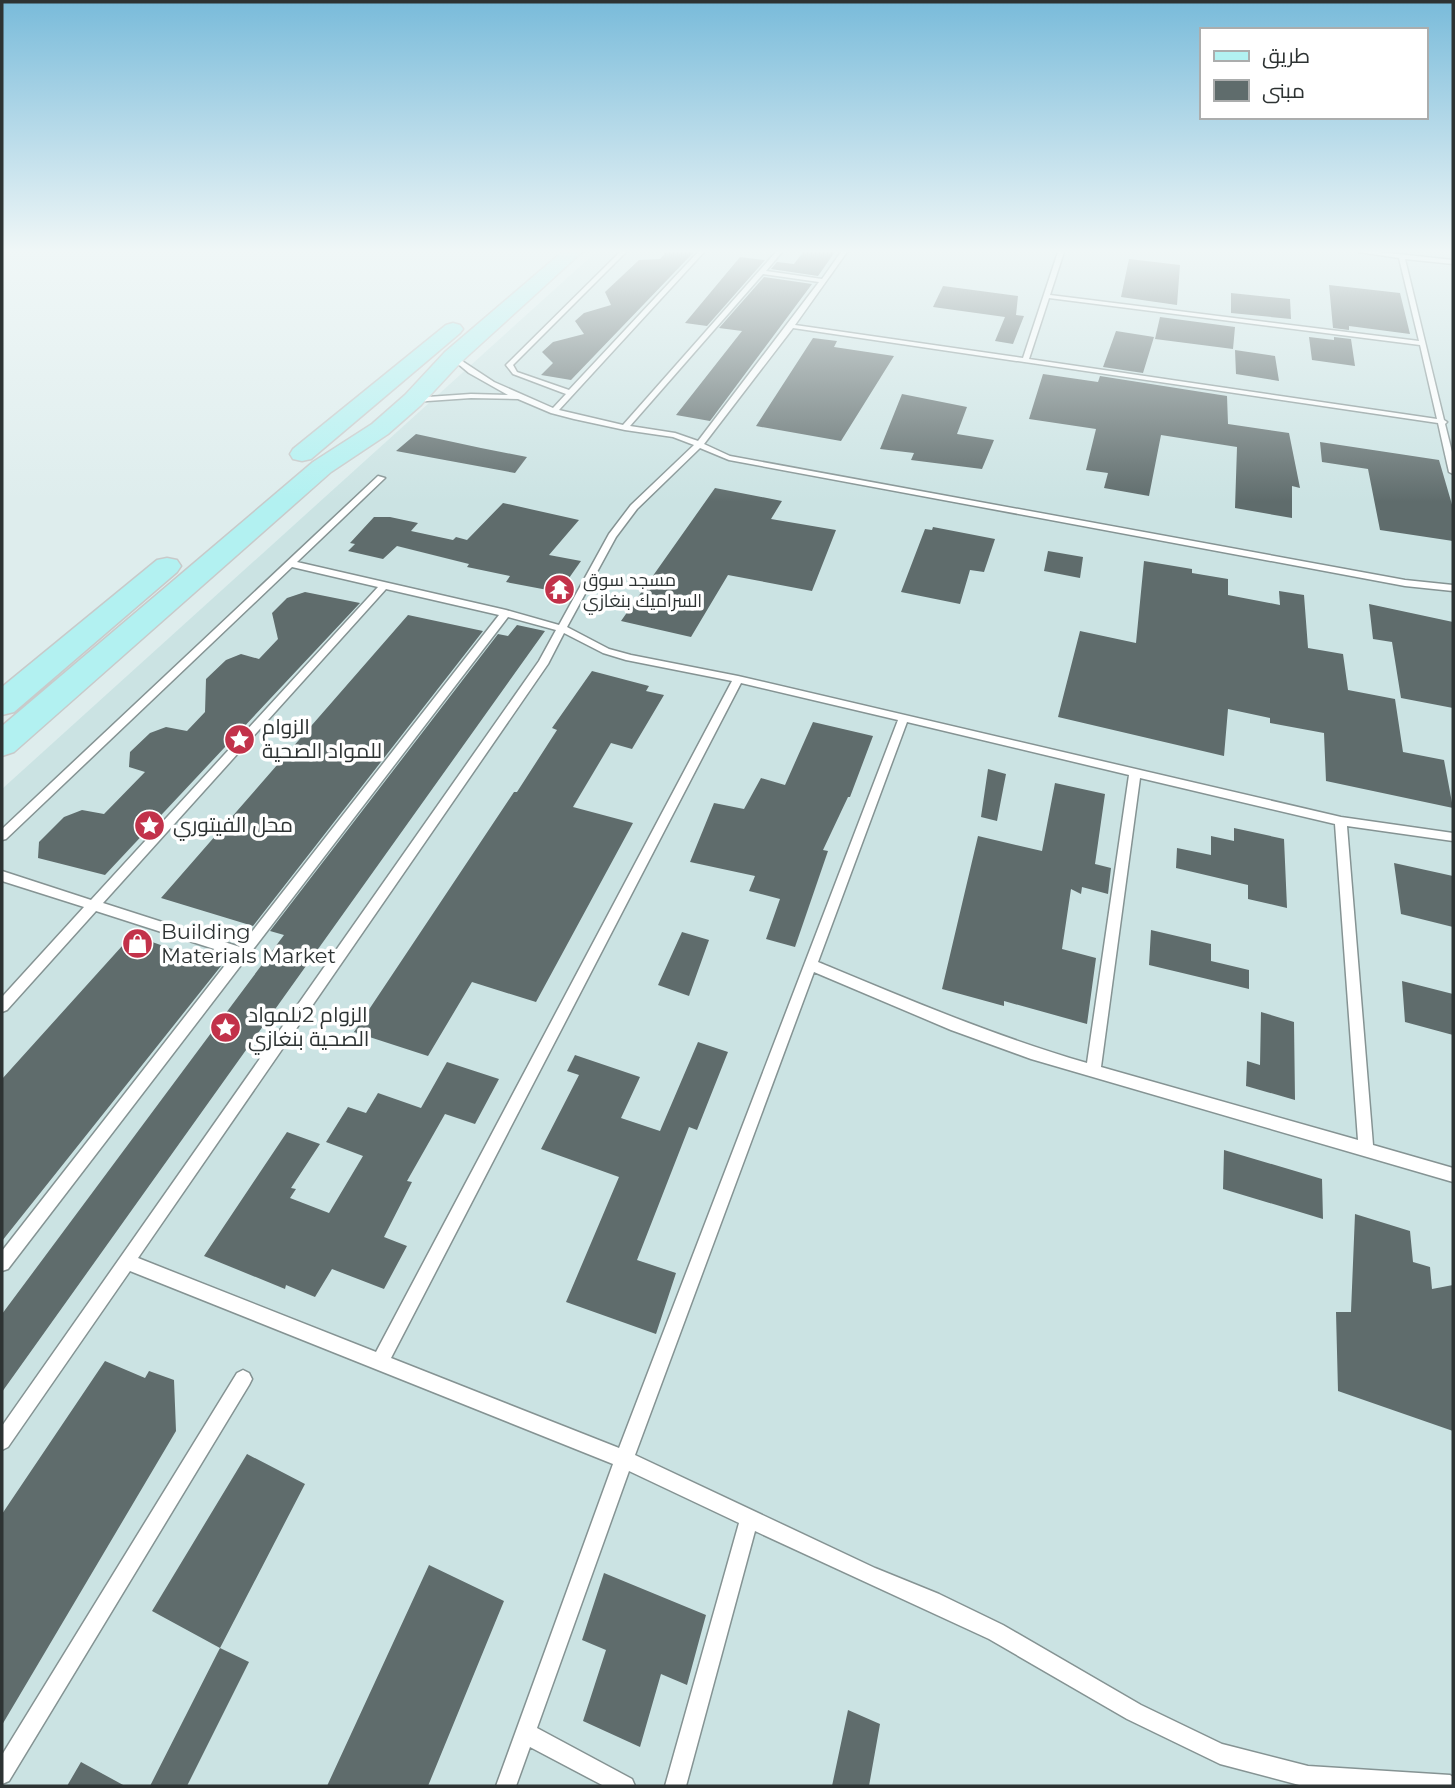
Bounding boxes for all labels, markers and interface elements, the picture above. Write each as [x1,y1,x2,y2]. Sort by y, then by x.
legend [1200,28,1427,119]
text: طريق [1262,43,1310,69]
text: مبنى [1262,78,1305,104]
place label: مسجد سوق السراميك بنغازي [583,569,702,615]
temple icon: مسجد سوق السراميك بنغازي [543,573,577,607]
place label: الزوام للمواد الصحية [262,714,382,763]
place icon: الزوام للمواد الصحية [222,722,256,756]
place icon: محل الفيتوري [133,808,167,842]
place label: محل الفيتوري [173,812,293,841]
place label: Building Materials Market [161,919,336,968]
shop icon: Building Materials Market [121,927,155,961]
place label: الزوام 2للمواد الصحية بنغازي [248,1002,370,1055]
place icon: الزوام 2للمواد الصحية بنغازي [208,1010,242,1044]

